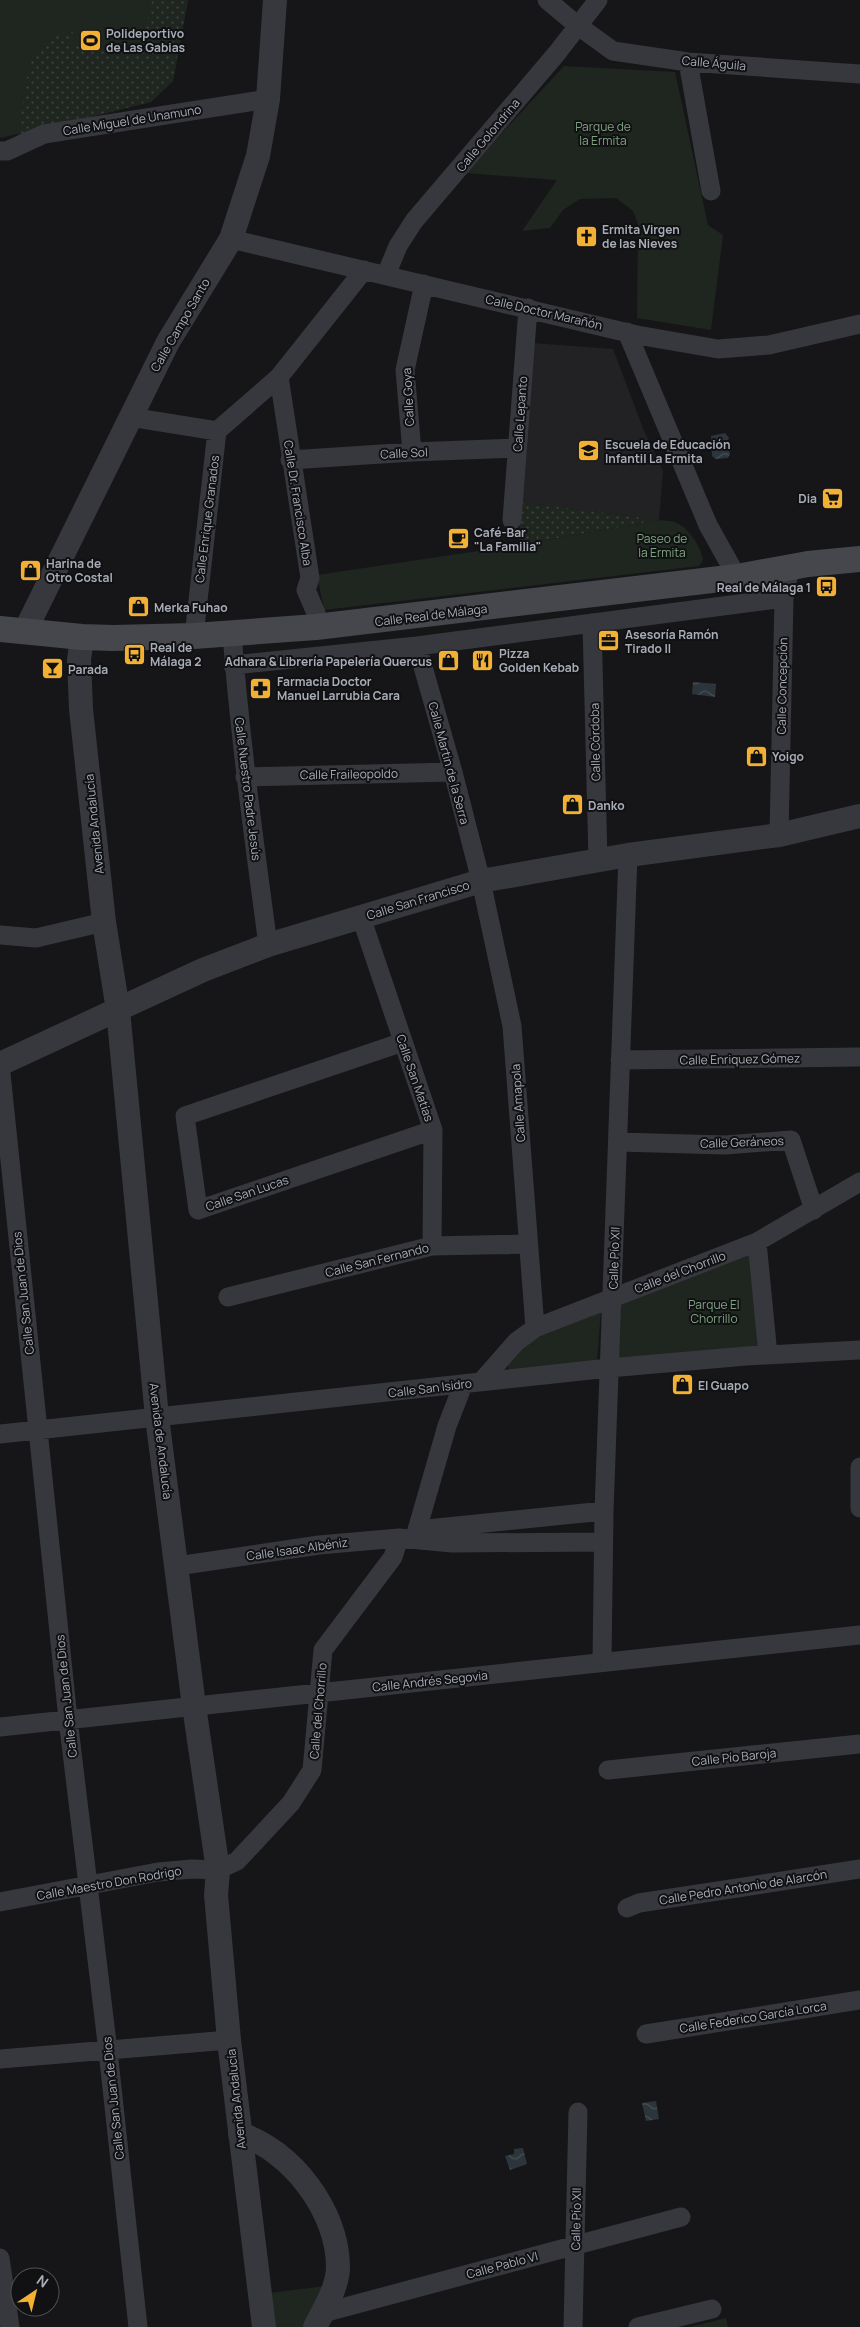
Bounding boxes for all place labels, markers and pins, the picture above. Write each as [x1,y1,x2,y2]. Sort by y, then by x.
place label: Polideportivo de Las Gabias [106,25,186,56]
sports icon: Polideportivo de Las Gabias [78,28,102,52]
place label: Ermita Virgen de las Nieves [602,221,680,252]
church icon: Ermita Virgen de las Nieves [574,224,598,248]
place label: Escuela de Educación Infantil La Ermita [605,436,731,467]
school or university icon: Escuela de Educación Infantil La Ermita [577,439,601,463]
supermarket icon: Dia [821,486,845,510]
place label: Dia [798,490,817,507]
place label: Café-Bar "La Familia" [474,524,541,555]
cafe icon: Café-Bar "La Familia" [446,527,470,551]
place label: Harina de Otro Costal [46,555,113,586]
shop icon: Harina de Otro Costal [18,558,42,582]
bus stop icon: Real de Málaga 1 [815,575,839,599]
place label: Real de Málaga 1 [717,579,811,596]
shop icon: Merka Fuhao [126,595,150,619]
place label: Merka Fuhao [154,599,228,616]
place label: Asesoría Ramón Tirado II [625,626,719,657]
office icon: Asesoría Ramón Tirado II [597,629,621,653]
place label: Real de Málaga 2 [150,639,201,670]
bus stop icon: Real de Málaga 2 [122,642,146,666]
place label: Pizza Golden Kebab [499,645,579,676]
restaurant icon: Pizza Golden Kebab [471,648,495,672]
shop icon: Adhara & Librería Papelería Quercus [436,649,460,673]
place label: Adhara & Librería Papelería Quercus [225,653,432,670]
bar icon: Parada [40,657,64,681]
place label: Parada [68,661,108,678]
place label: Farmacia Doctor Manuel Larrubia Cara [277,673,400,704]
pharmacy icon: Farmacia Doctor Manuel Larrubia Cara [249,676,273,700]
shop icon: Yoigo [744,744,768,768]
place label: Yoigo [772,748,804,765]
shop icon: Danko [560,793,584,817]
place label: Danko [588,797,625,814]
shop icon: El Guapo [670,1373,694,1397]
place label: El Guapo [698,1377,749,1394]

